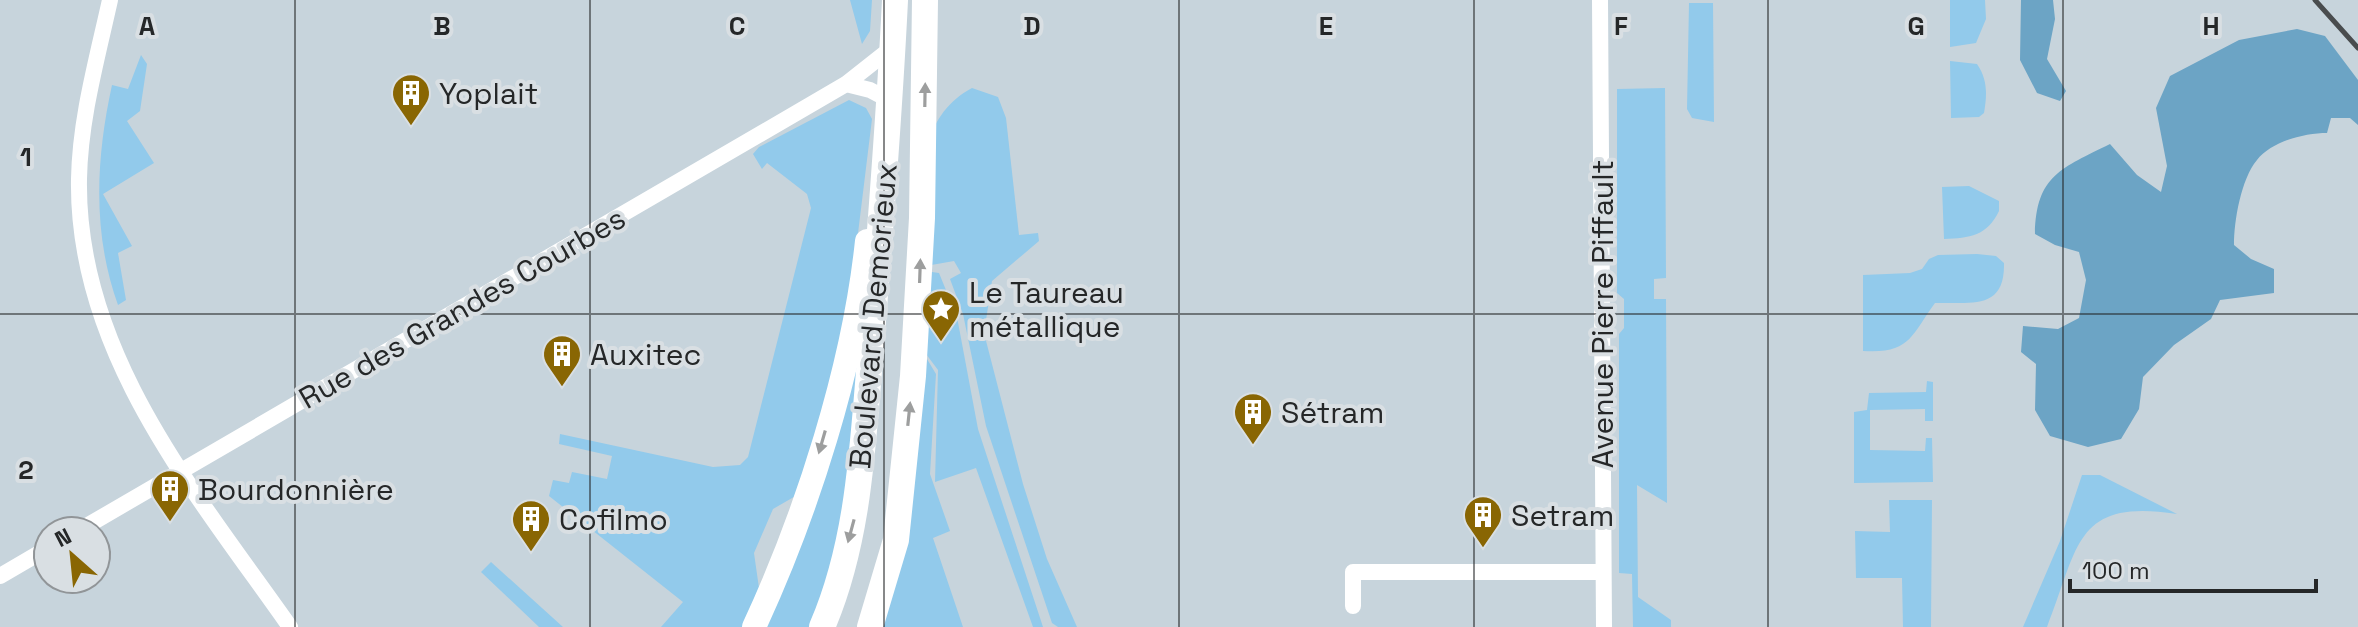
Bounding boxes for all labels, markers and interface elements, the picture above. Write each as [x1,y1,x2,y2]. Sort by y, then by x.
text: A [139,9,156,43]
text: B [433,9,451,43]
text: C [729,9,745,43]
text: D [1023,9,1041,43]
text: E [1319,9,1333,43]
text: F [1614,9,1628,43]
text: G [1907,9,1925,43]
text: H [2202,9,2220,43]
building icon: Yoplait [390,72,432,127]
place label: Yoplait [439,74,538,113]
one-way arrow [918,82,931,107]
text: 1 [20,140,32,174]
street label: Avenue Pierre Piffault [1583,160,1622,468]
street label: Boulevard Demorieux [840,162,906,470]
street label: Rue des Grandes Courbes [292,198,632,418]
one-way arrow [913,258,926,283]
place label: Le Taureau métallique [969,273,1124,346]
place icon: Le Taureau métallique [920,288,962,343]
building icon: Auxitec [541,333,583,388]
place label: Auxitec [590,335,701,374]
building icon: Sétram [1232,391,1274,446]
place label: Sétram [1281,393,1384,432]
one-way arrow [903,401,916,426]
one-way arrow [815,430,828,454]
text: 2 [18,453,34,487]
building icon: Bourdonnière [149,468,191,523]
place label: Bourdonnière [198,470,394,509]
building icon: Setram [1462,494,1504,549]
place label: Setram [1511,496,1614,535]
building icon: Cofilmo [510,498,552,553]
place label: Cofilmo [559,500,668,539]
north arrow [32,515,112,595]
one-way arrow [844,518,856,543]
text: N [50,521,76,553]
scale bar [2070,543,2316,593]
text: 100 m [2082,555,2150,586]

